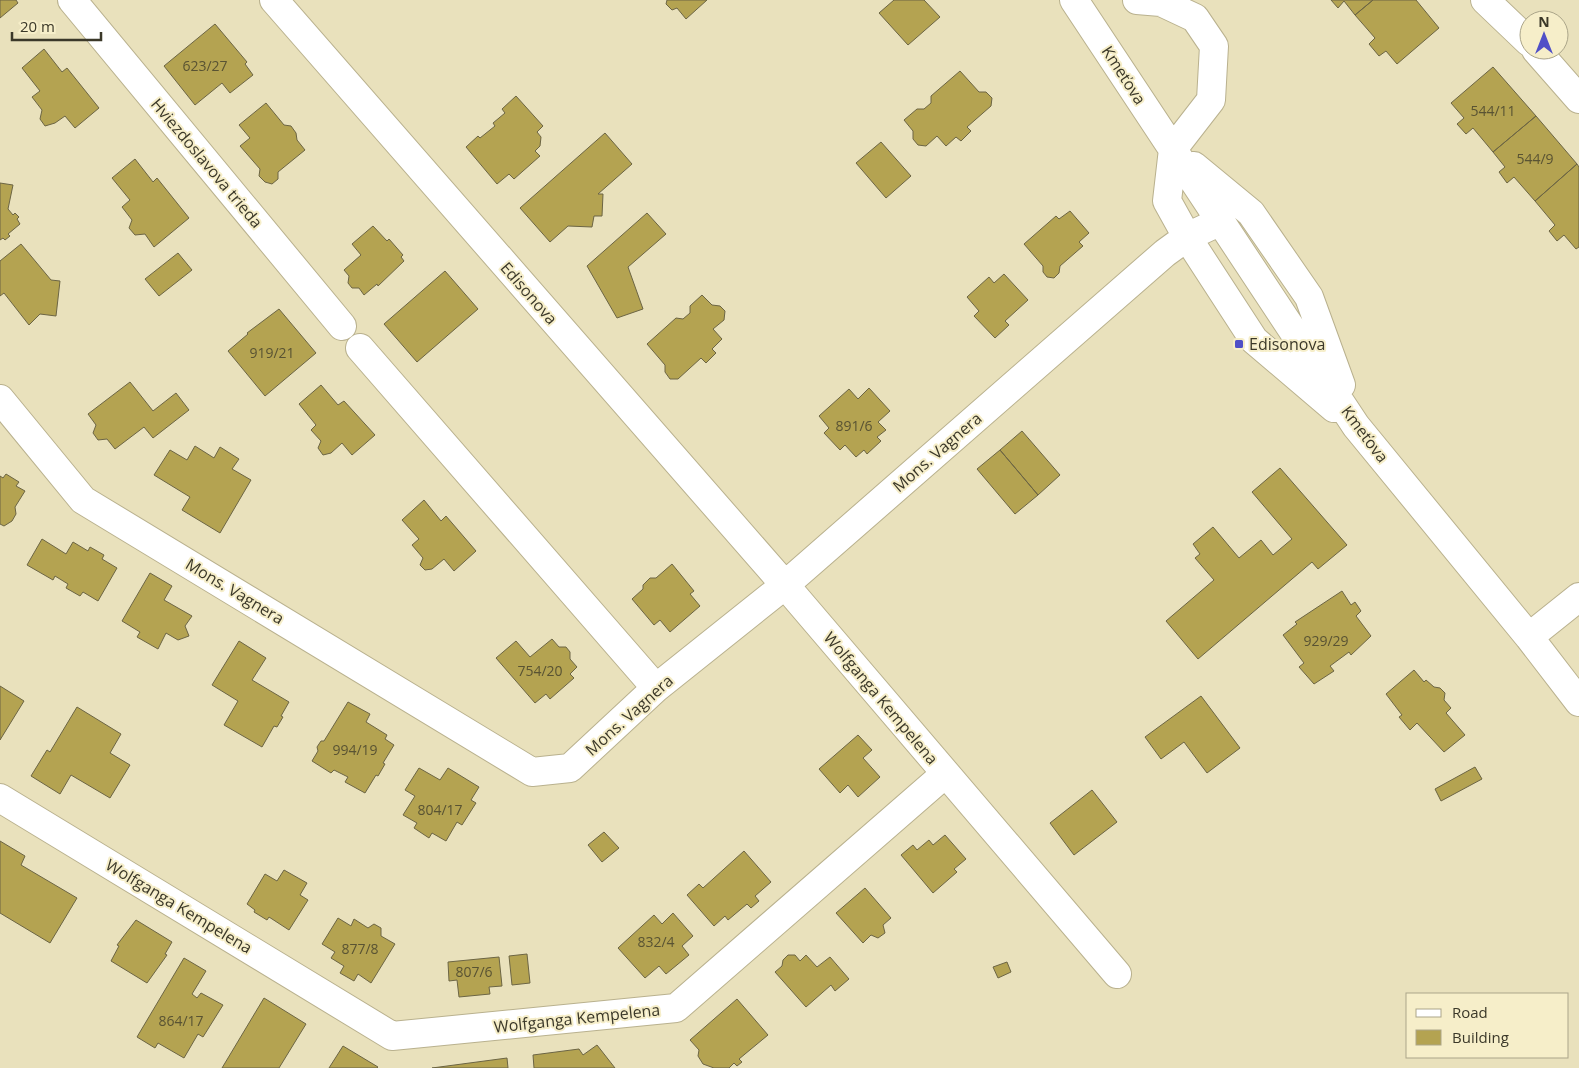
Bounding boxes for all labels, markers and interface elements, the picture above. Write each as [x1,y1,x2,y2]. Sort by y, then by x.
scale bar [12,10,101,42]
north arrow [1519,10,1569,60]
text: N [1538,12,1550,31]
text: 20 m [20,16,55,36]
street label: Kmeťova [1097,41,1151,109]
house number: 623/27 [182,56,228,75]
street label: Hviezdoslavova trieda [146,94,268,232]
house number: 544/11 [1470,101,1516,120]
house number: 544/9 [1516,149,1554,168]
street label: Edisonova [496,257,562,329]
place label: Edisonova [1249,333,1325,355]
marker: Edisonova [1233,338,1245,350]
house number: 919/21 [249,343,295,362]
street label: Kmeťova [1336,401,1394,467]
street label: Mons. Vagnera [888,407,986,497]
house number: 891/6 [835,416,873,435]
street label: Mons. Vagnera [182,553,288,629]
street label: Wolfganga Kempelena [819,627,943,769]
house number: 929/29 [1303,631,1349,650]
house number: 754/20 [517,661,563,680]
street label: Mons. Vagnera [580,670,678,760]
house number: 994/19 [332,740,378,759]
house number: 804/17 [417,800,463,819]
street label: Wolfganga Kempelena [102,854,256,958]
house number: 832/4 [637,932,675,951]
house number: 877/8 [341,939,379,958]
house number: 807/6 [455,962,493,981]
legend [1406,993,1569,1058]
street label: Wolfganga Kempelena [493,998,661,1038]
text: Road [1452,1002,1488,1022]
house number: 864/17 [158,1011,204,1030]
text: Building [1452,1027,1509,1047]

